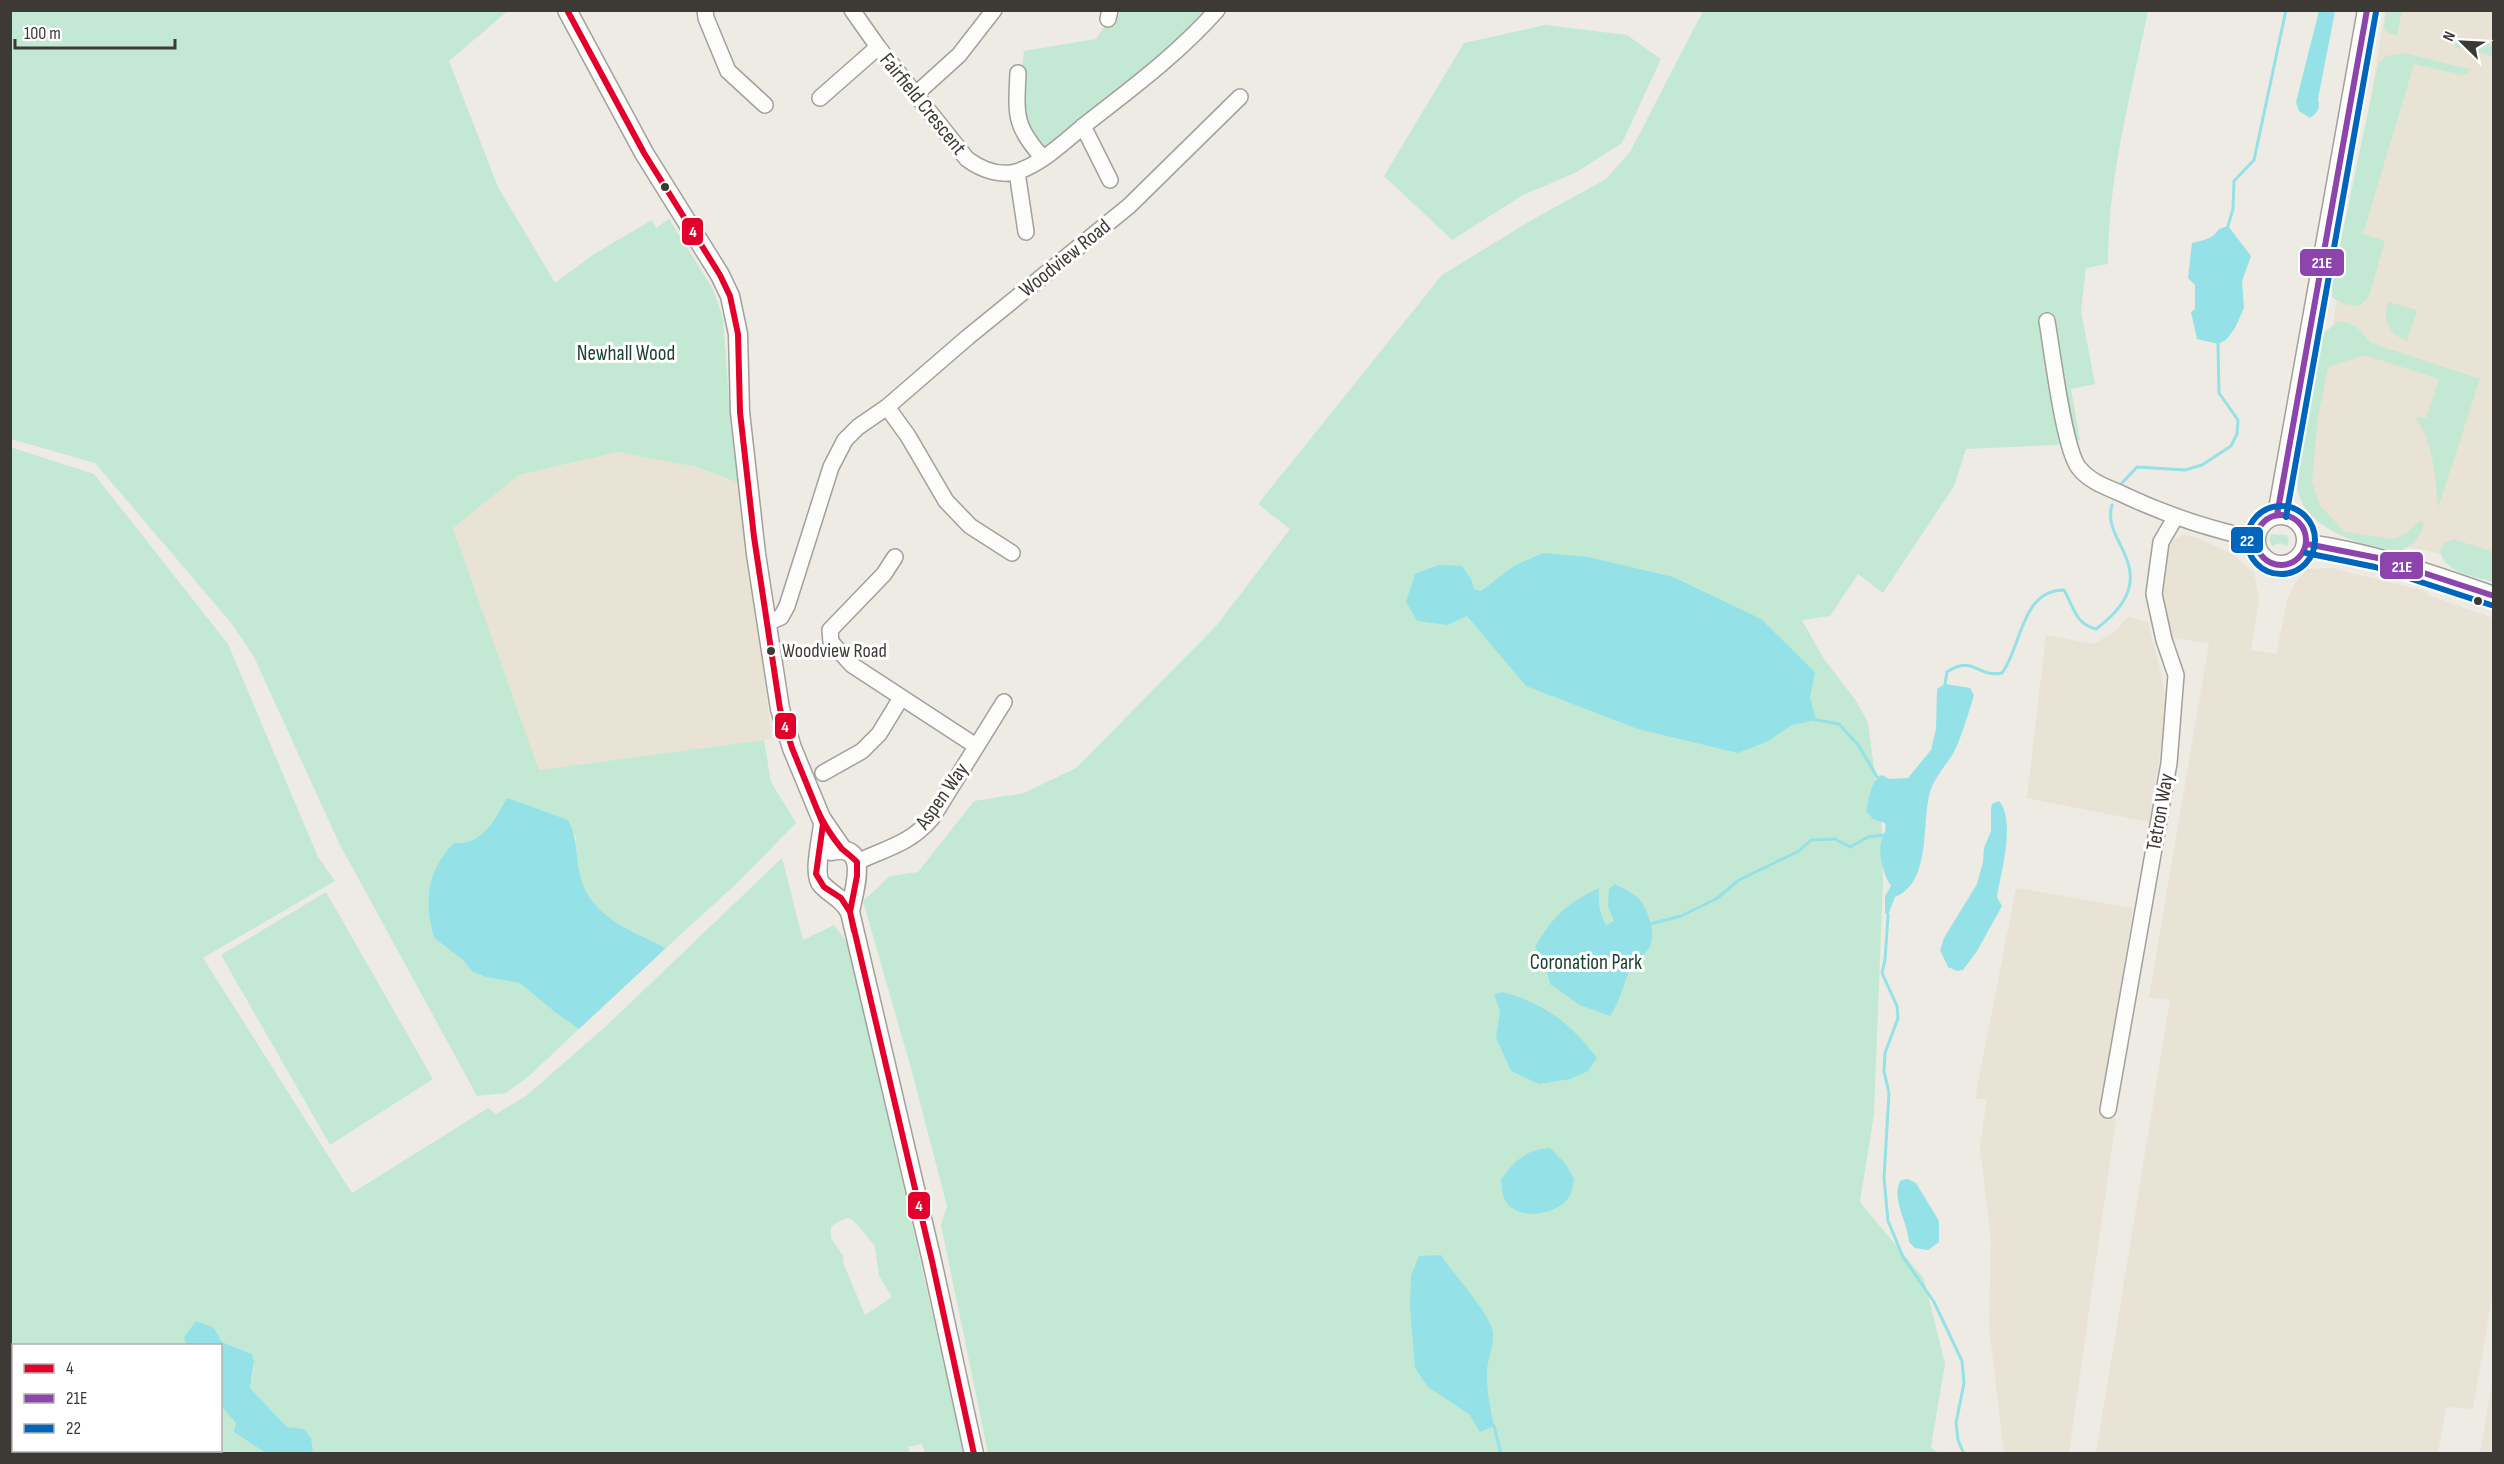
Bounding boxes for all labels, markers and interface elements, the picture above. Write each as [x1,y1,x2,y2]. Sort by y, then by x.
scale bar [15,12,176,50]
north arrow [2432,12,2492,72]
text: 100 m [24,23,61,44]
text: N [2439,29,2460,44]
street label: Fairfield Crescent [874,48,972,160]
unlabelled marker [659,181,671,193]
street label: Woodview Road [1014,214,1116,302]
line badge: 4 [681,217,704,246]
text: 4 [689,223,697,242]
line badge: 21E [2299,248,2345,277]
text: 21E [2312,254,2332,273]
park label: Newhall Wood [577,341,675,366]
line badge: 22 [2230,526,2264,554]
text: 22 [2240,532,2254,551]
line badge: 21E [2379,551,2424,580]
text: 21E [2392,558,2412,577]
unlabelled marker [2472,595,2484,607]
place label: Woodview Road [782,639,887,663]
marker: Woodview Road [765,645,777,657]
line badge: 4 [774,712,797,740]
text: 4 [781,718,789,737]
street label: Aspen Way [910,758,974,835]
street label: Tetron Way [2141,772,2179,852]
park label: Coronation Park [1530,950,1642,975]
line badge: 4 [907,1191,931,1220]
text: 4 [915,1197,923,1216]
legend [12,1344,222,1452]
text: 4 [66,1358,74,1379]
text: 21E [66,1388,87,1409]
text: 22 [66,1418,81,1439]

